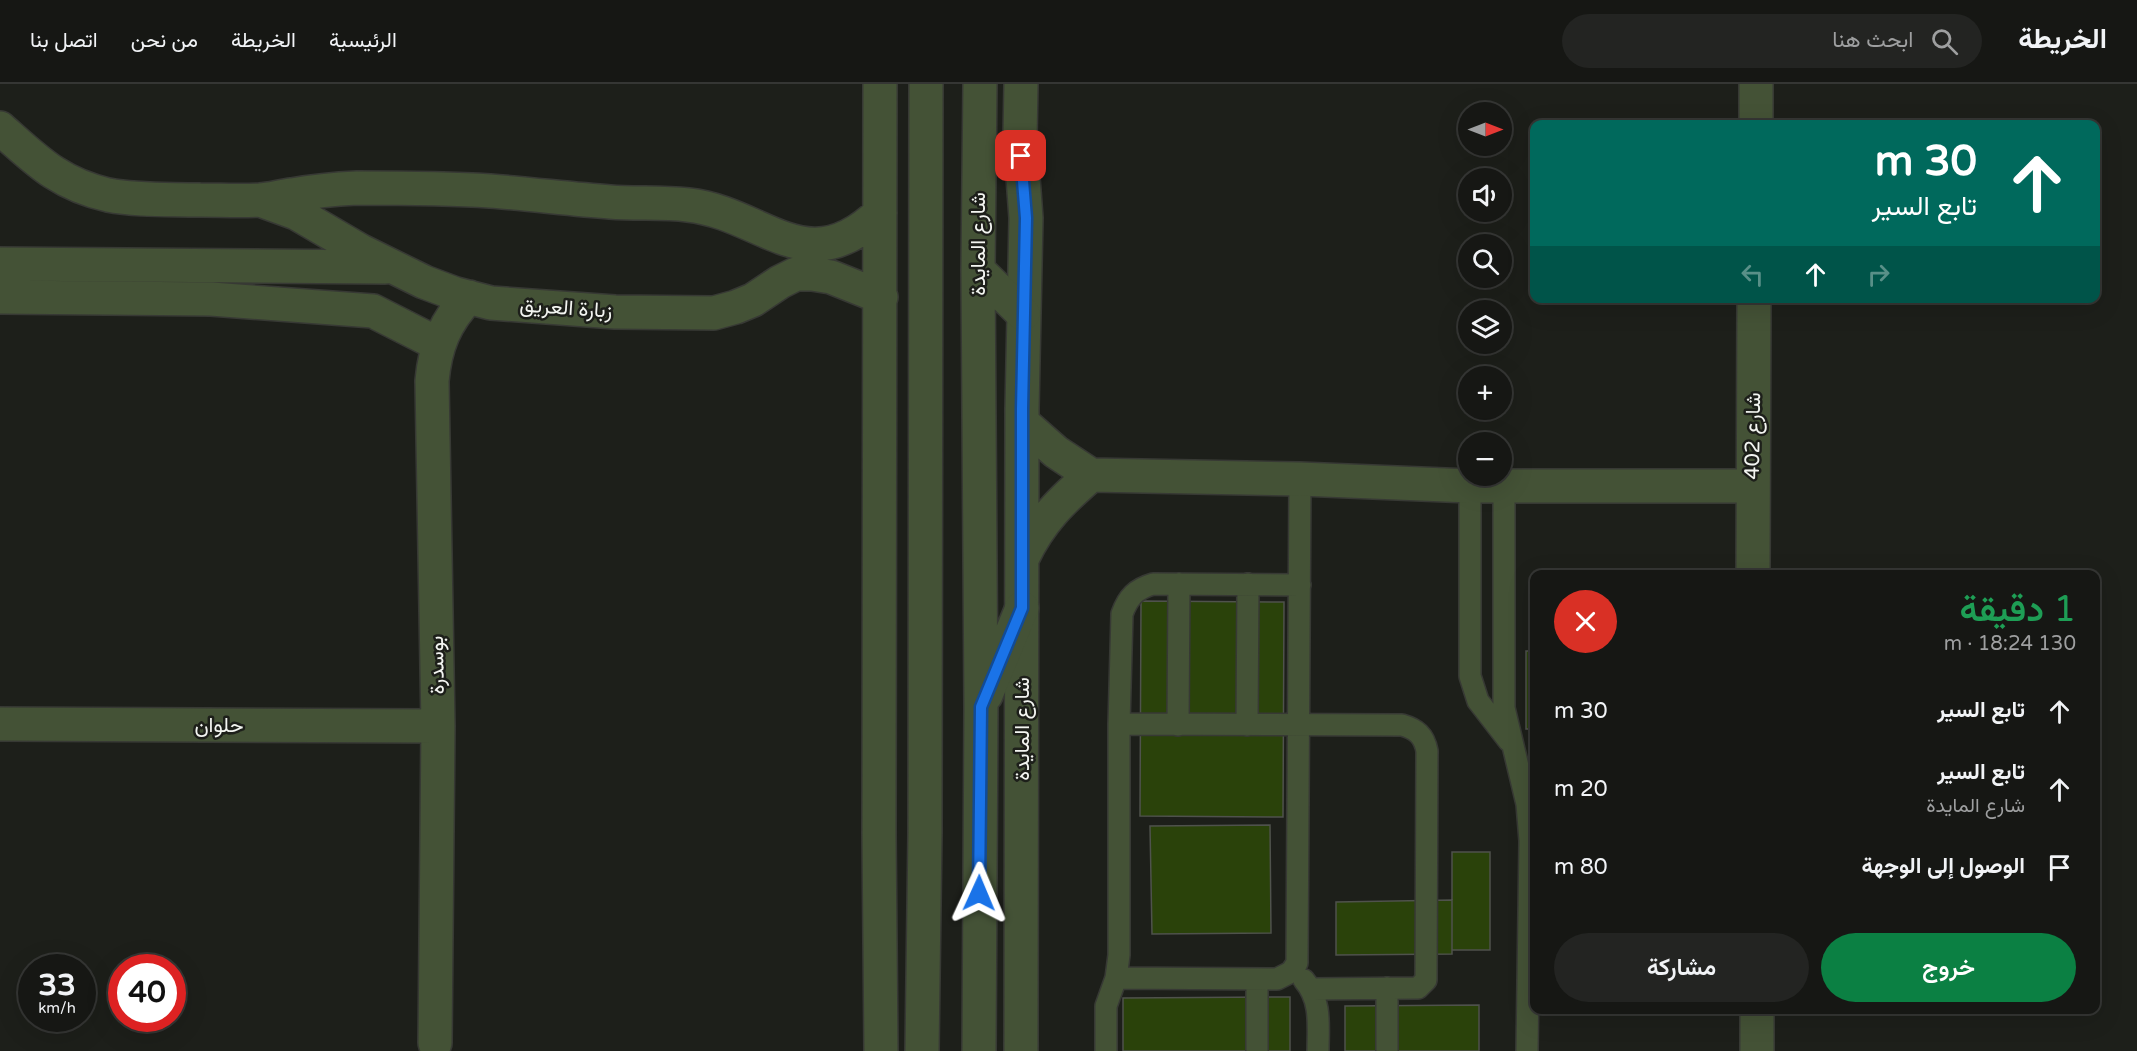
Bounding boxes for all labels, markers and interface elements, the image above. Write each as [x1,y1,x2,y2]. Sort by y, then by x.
search box [1562,14,1982,68]
text: الخريطة [2018,22,2107,56]
icon: search [1928,25,1961,58]
text: ابحث هنا [1832,27,1913,53]
text: اتصل بنا [30,28,98,53]
text: من نحن [131,28,198,53]
text: الخريطة [231,28,296,53]
text: الرئيسية [329,28,397,53]
north arrow [1458,102,1512,156]
map controls [1458,102,1512,486]
pin [995,130,1046,181]
text: 30 m [1875,136,1977,187]
icon: arrive [1004,139,1037,172]
icon: ahead [1998,144,2076,222]
button: sound [1458,168,1512,222]
text: تابع السير [1872,190,1977,223]
street label: شارع المايدة [966,192,992,296]
button: search [1458,234,1512,288]
icon: left [1736,258,1769,291]
icon: ahead [1799,258,1832,291]
icon: right [1862,258,1895,291]
street label: زبارة العريق [519,292,613,324]
button: layers [1458,300,1512,354]
button: + [1458,366,1512,420]
street label: شارع 402 [1740,392,1767,480]
button: − [1458,432,1512,486]
text: 1 دقيقة [1960,588,2076,631]
button: close [1554,590,1617,653]
text: 130 m · 18:24 [1944,632,2076,656]
street label: بوسدرة [424,635,450,695]
street label: شارع المايدة [1010,677,1036,781]
icon: ahead [2043,695,2076,728]
text: تابع السير [1937,697,2025,723]
text: 30 m [1554,698,1608,724]
street label: حلوان [194,713,244,738]
text: تابع السير [1937,759,2025,785]
icon: ahead [2043,773,2076,806]
text: 20 m [1554,776,1608,802]
text: شارع المايدة [1926,794,2025,818]
icon: arrive [2043,851,2076,884]
text: الوصول إلى الوجهة [1861,853,2025,879]
text: 80 m [1554,854,1608,880]
position arrow [947,861,1011,925]
button: مشاركة [1554,933,1809,1002]
button: خروج [1821,933,2076,1002]
speed limit sign: 40 [108,954,186,1032]
text: 33 [38,967,76,1004]
text: km/h [38,999,76,1017]

